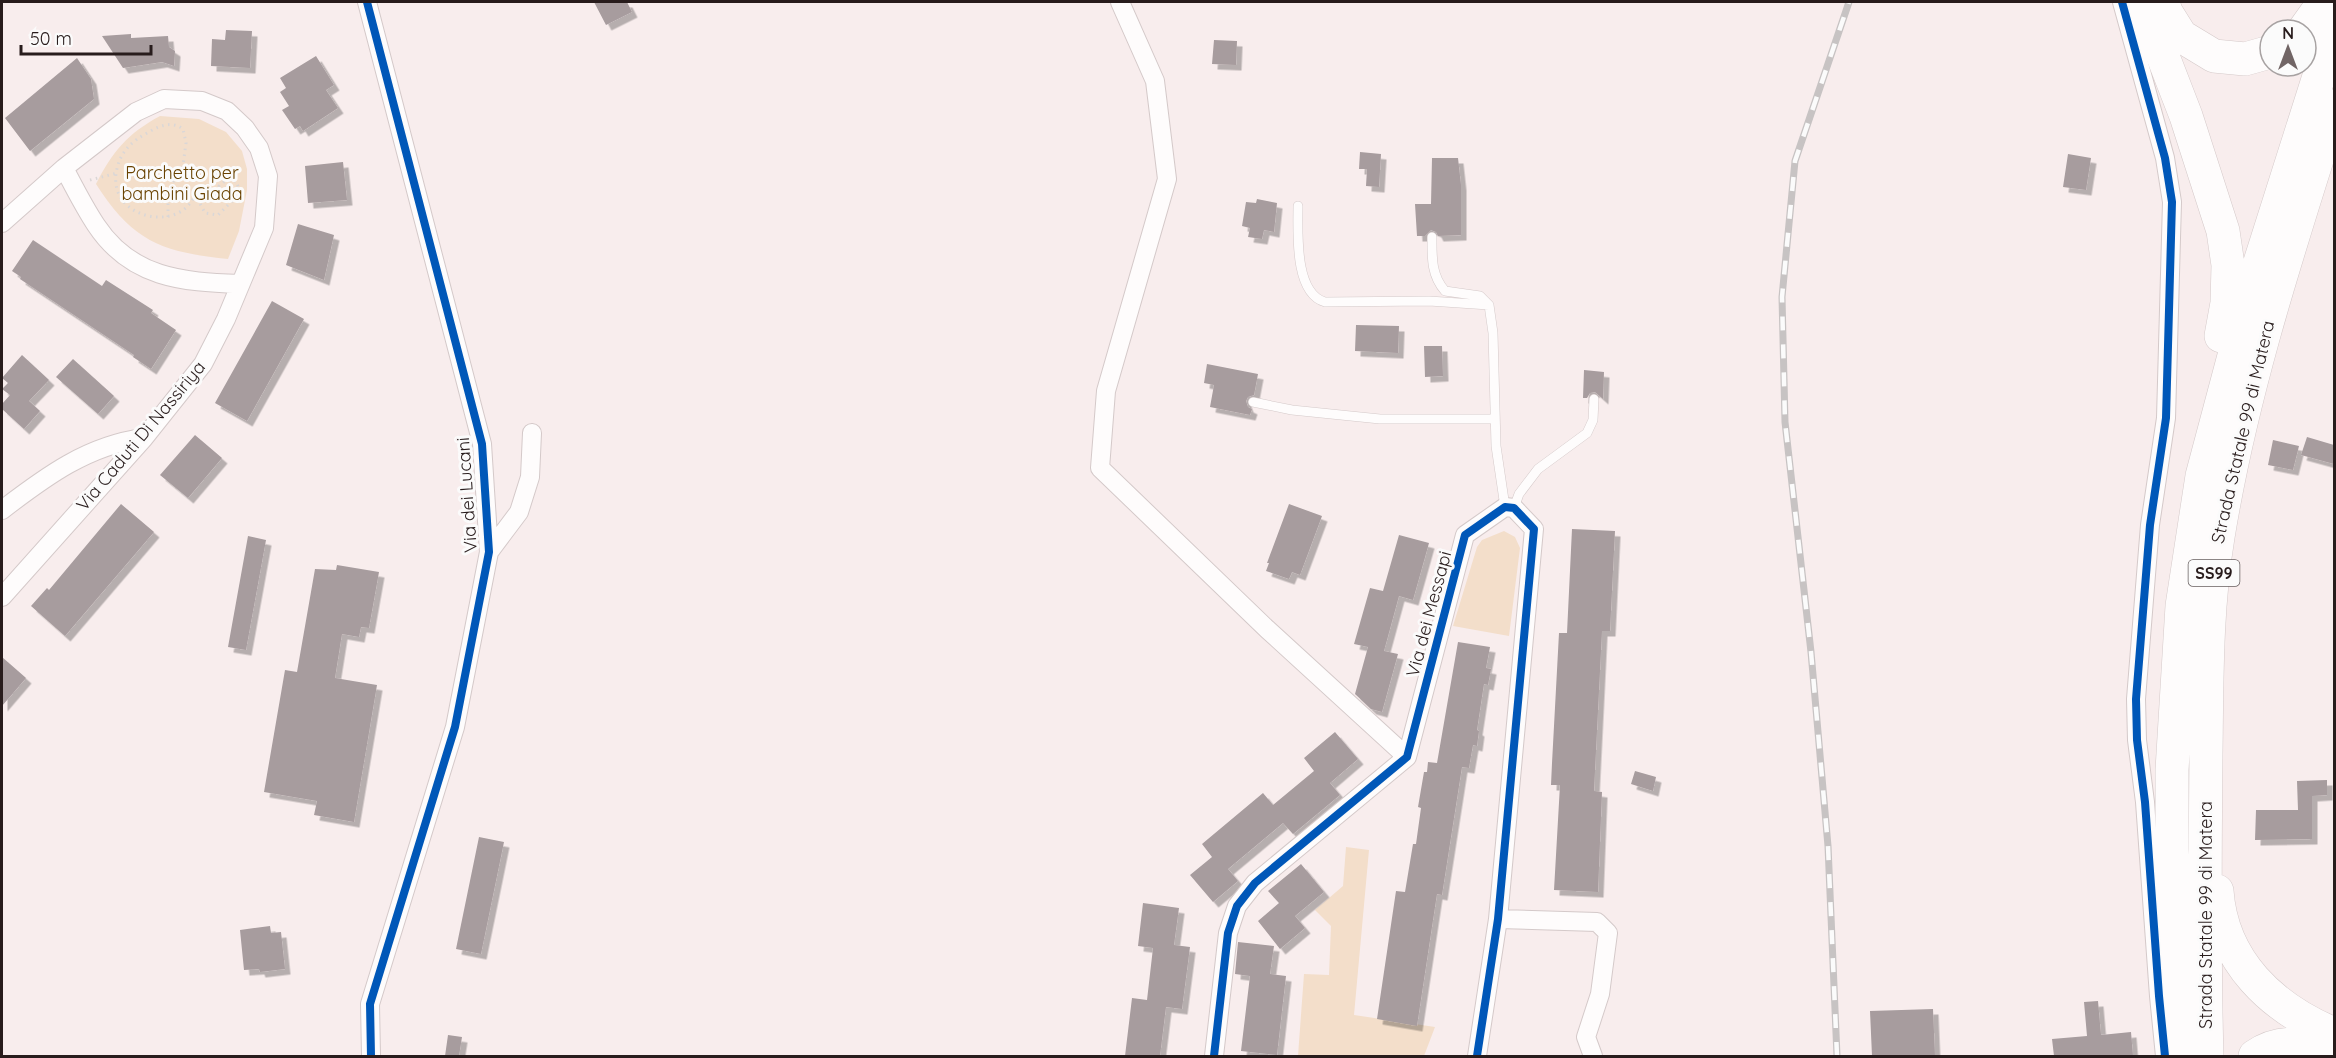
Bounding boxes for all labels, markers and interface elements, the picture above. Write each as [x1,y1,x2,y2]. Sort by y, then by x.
scale bar [21,18,152,56]
north arrow [2258,18,2318,78]
text: N [2282,23,2294,43]
text: 50 m [30,27,72,50]
park label: Parchetto per bambini Giada [121,161,243,205]
street label: Strada Statale 99 di Matera [2206,318,2279,546]
street label: Via Caduti Di Nassiriya [71,356,210,515]
street label: Via dei Lucani [451,436,482,554]
street label: Via dei Messapi [1401,548,1456,679]
road number: SS99 [2188,560,2240,586]
street label: Strada Statale 99 di Matera [2194,801,2217,1029]

